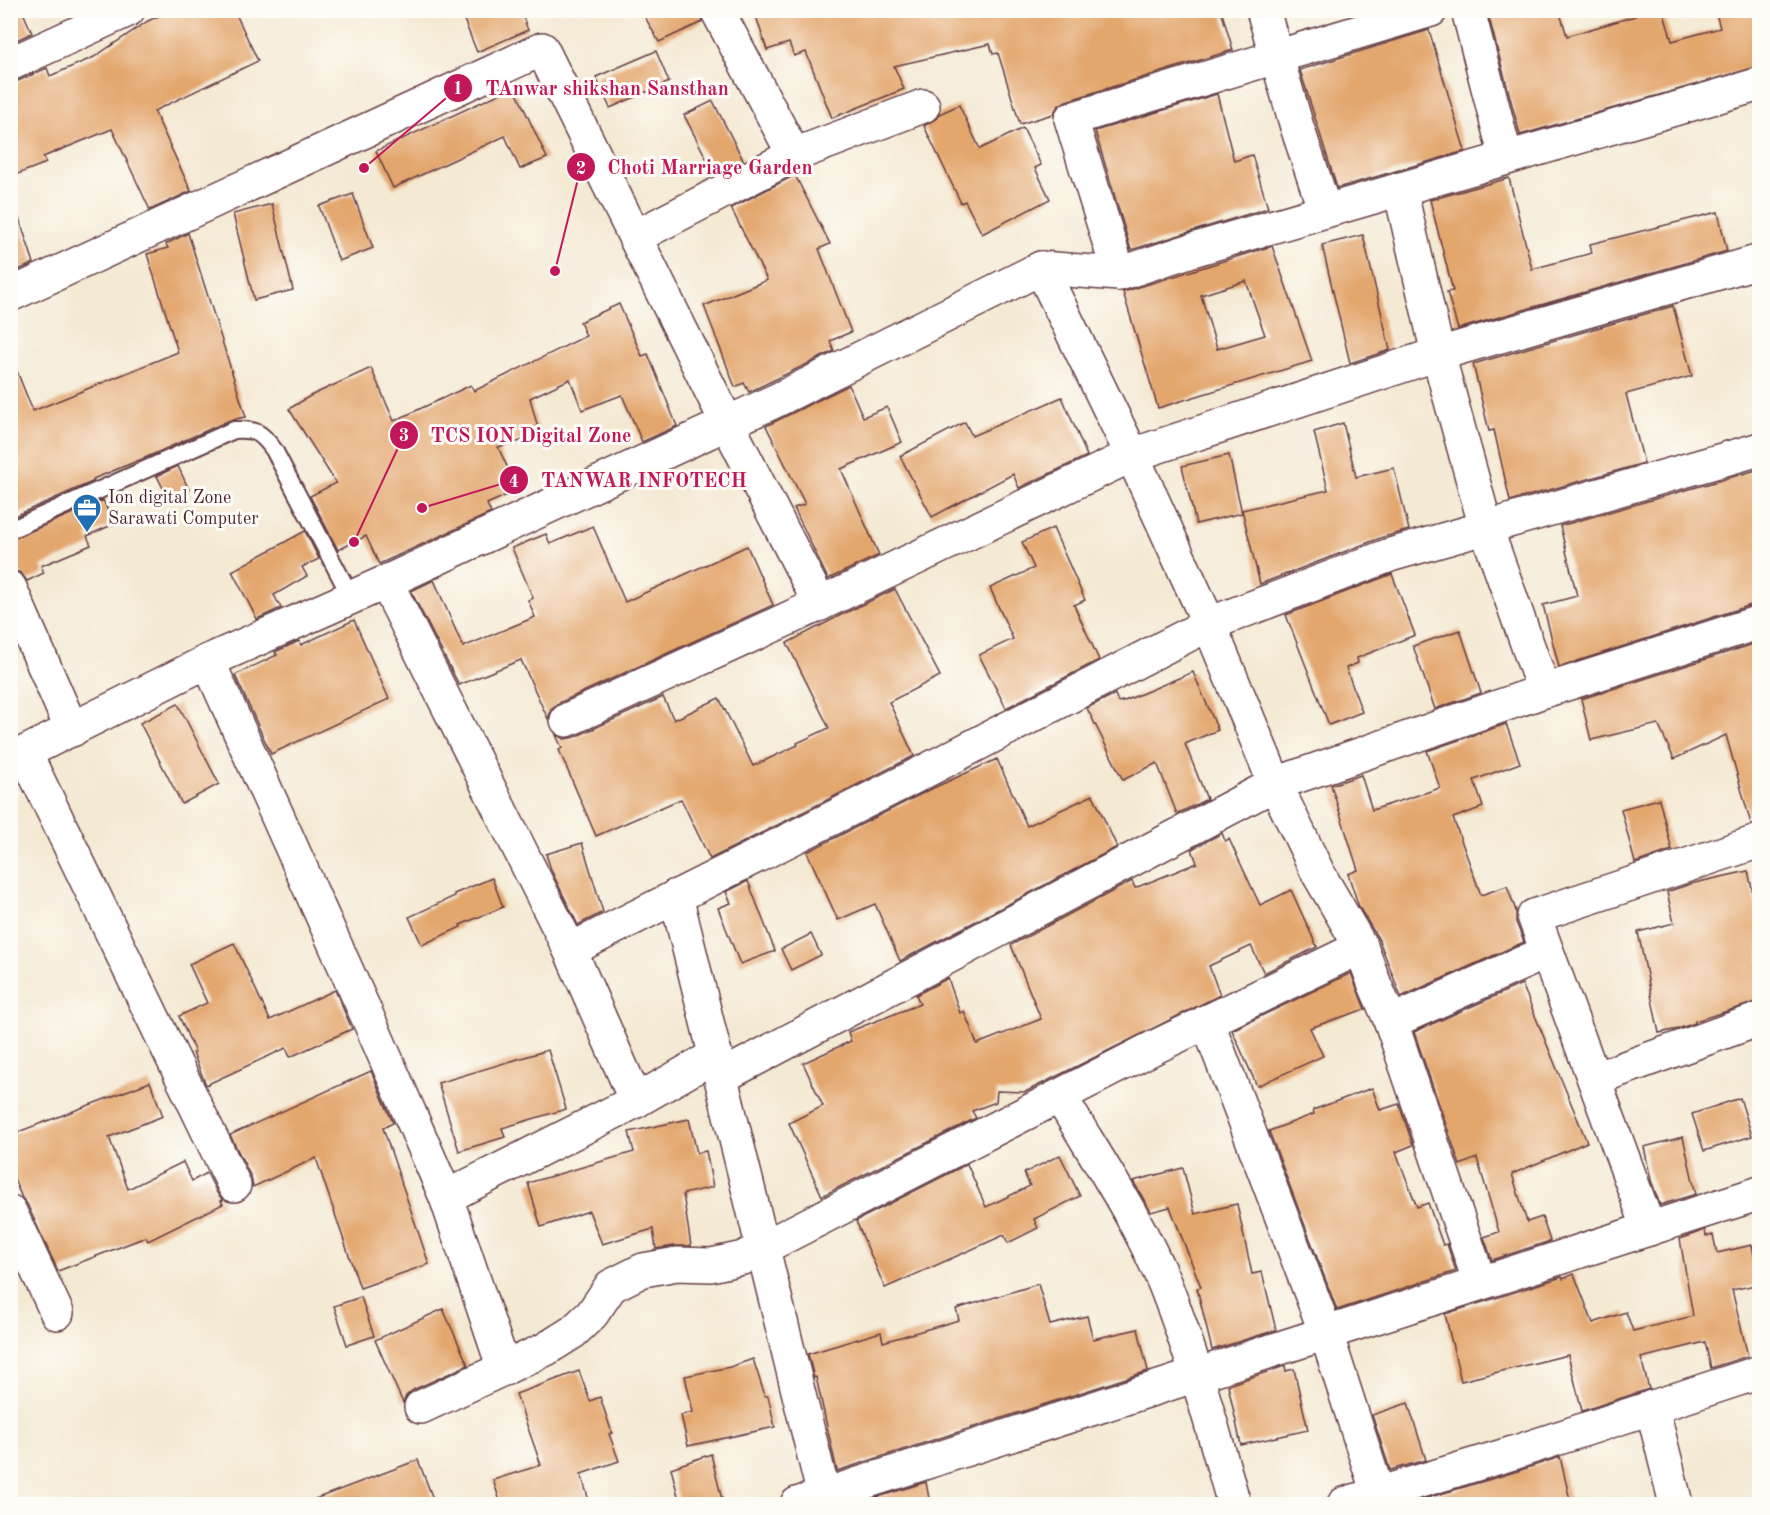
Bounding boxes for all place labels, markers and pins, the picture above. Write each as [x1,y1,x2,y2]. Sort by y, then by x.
callout: TAnwar shikshan Sansthan [443,69,741,107]
callout: Choti Marriage Garden [566,148,825,186]
callout: TCS ION Digital Zone [389,416,644,454]
callout: TANWAR INFOTECH [499,461,759,499]
place label: Ion digital Zone Sarawati Computer [108,489,259,528]
office icon: Ion digital Zone Sarawati Computer [71,492,103,534]

